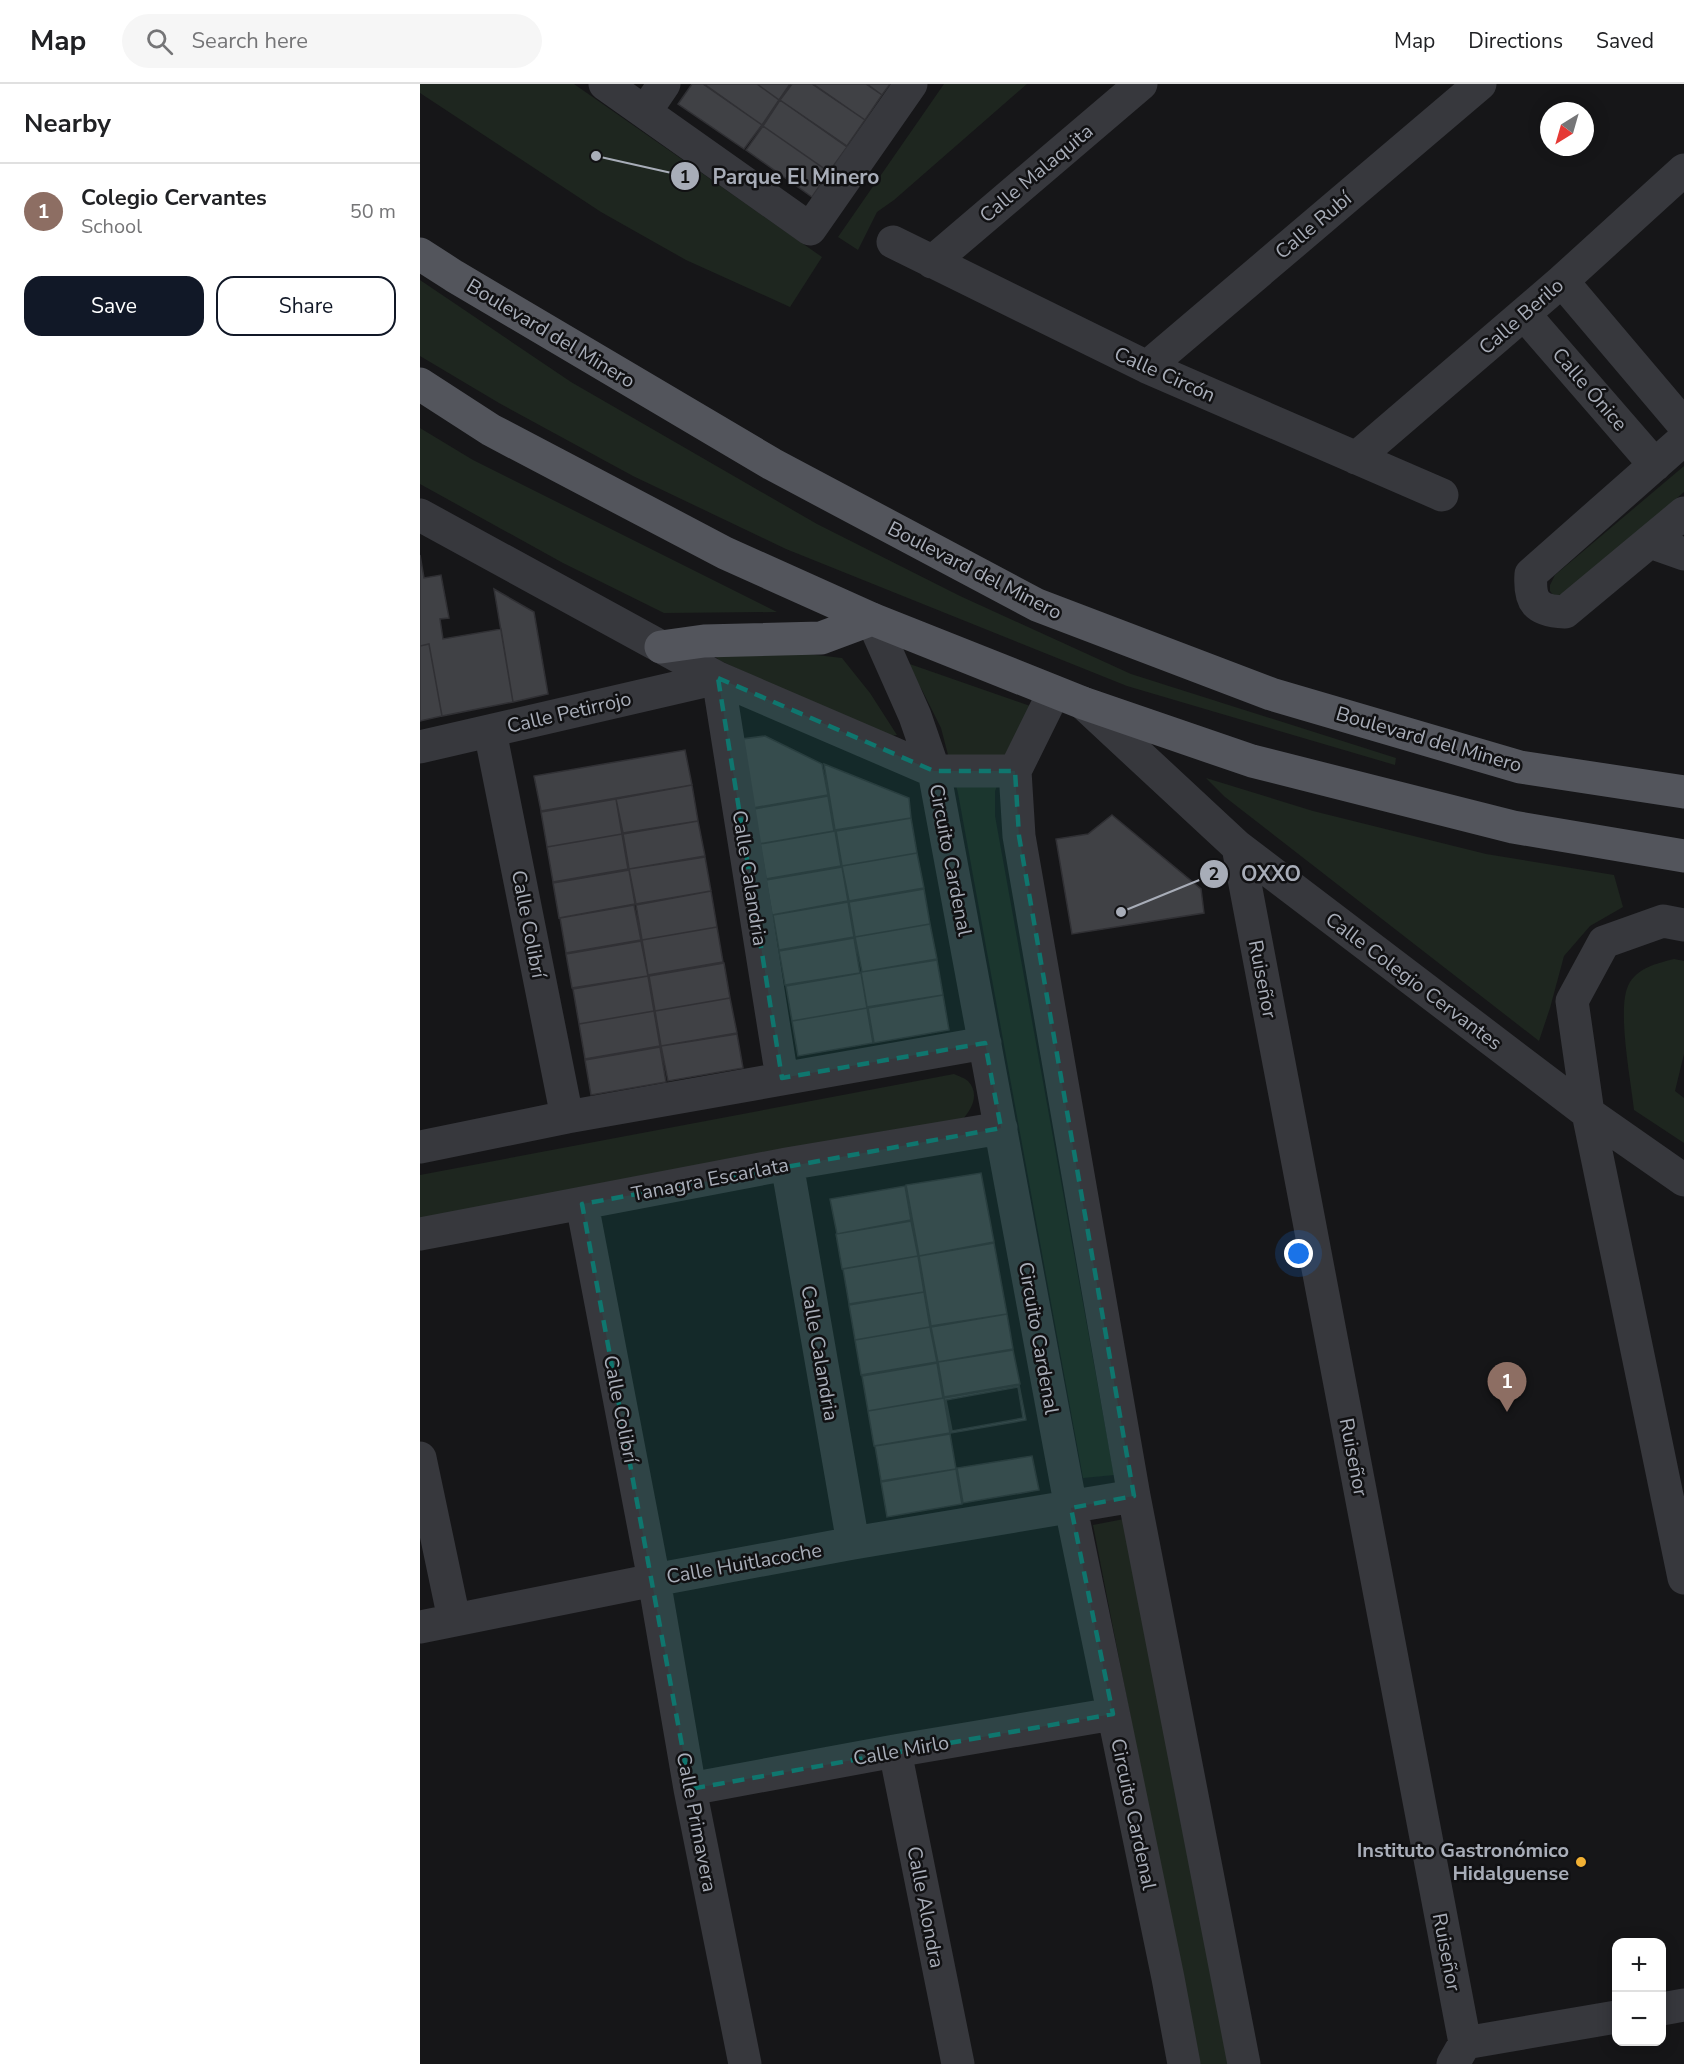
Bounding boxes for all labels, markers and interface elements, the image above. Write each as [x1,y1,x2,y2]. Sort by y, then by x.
search box [122,14,542,68]
text: Map [30,22,86,60]
icon: search [143,25,176,58]
text: Search here [191,26,308,56]
text: Map [1394,27,1435,55]
text: Directions [1468,27,1563,55]
text: Saved [1596,27,1654,55]
north arrow [1540,102,1594,156]
text: Nearby [24,106,111,141]
street label: Calle Malaquita [974,118,1099,229]
callout: Parque El Minero [670,157,891,196]
text: Parque El Minero [713,163,879,191]
text: 1 [680,165,690,189]
text: Colegio Cervantes [81,183,267,213]
street label: Calle Rubí [1269,185,1358,265]
text: 1 [38,198,50,225]
text: 50 m [350,198,396,225]
text: School [81,213,142,240]
street label: Boulevard del Minero [462,272,640,394]
street label: Calle Berilo [1473,272,1569,361]
button: Save [24,276,204,336]
button: Share [216,276,396,336]
street label: Calle Circón [1110,340,1220,409]
street label: Calle Ónice [1546,342,1633,437]
street label: Boulevard del Minero [883,515,1066,626]
street label: Calle Petirrojo [504,685,634,740]
street label: Boulevard del Minero [1333,700,1525,779]
street label: Circuito Cardenal [923,782,979,939]
street label: Calle Calandria [725,808,774,948]
callout: OXXO [1199,854,1313,893]
text: OXXO [1241,860,1301,888]
text: 2 [1209,862,1219,886]
street label: Calle Colibrí [505,868,552,982]
street label: Calle Colegio Cervantes [1320,906,1508,1057]
street label: Ruiseñor [1242,938,1283,1021]
street label: Tanagra Escarlata [629,1151,791,1208]
your location [1284,1239,1313,1268]
street label: Circuito Cardenal [1012,1260,1065,1417]
street label: Calle Calandria [794,1283,845,1423]
street label: Calle Colibrí [597,1353,644,1467]
pin: 1 [1488,1362,1526,1412]
street label: Ruiseñor [1333,1416,1374,1499]
street label: Calle Huitlacoche [664,1537,824,1590]
street label: Calle Mirlo [851,1729,951,1772]
street label: Circuito Cardenal [1104,1736,1163,1892]
street label: Calle Primavera [670,1750,723,1894]
place label: Instituto Gastronómico Hidalguense [1357,1837,1569,1887]
street label: Calle Alondra [900,1844,951,1970]
marker: Instituto Gastronómico Hidalguense [1574,1855,1588,1869]
street label: Ruiseñor [1426,1911,1467,1994]
map controls [1612,1938,1666,2046]
button: + [1612,1938,1666,1992]
button: − [1612,1992,1666,2046]

